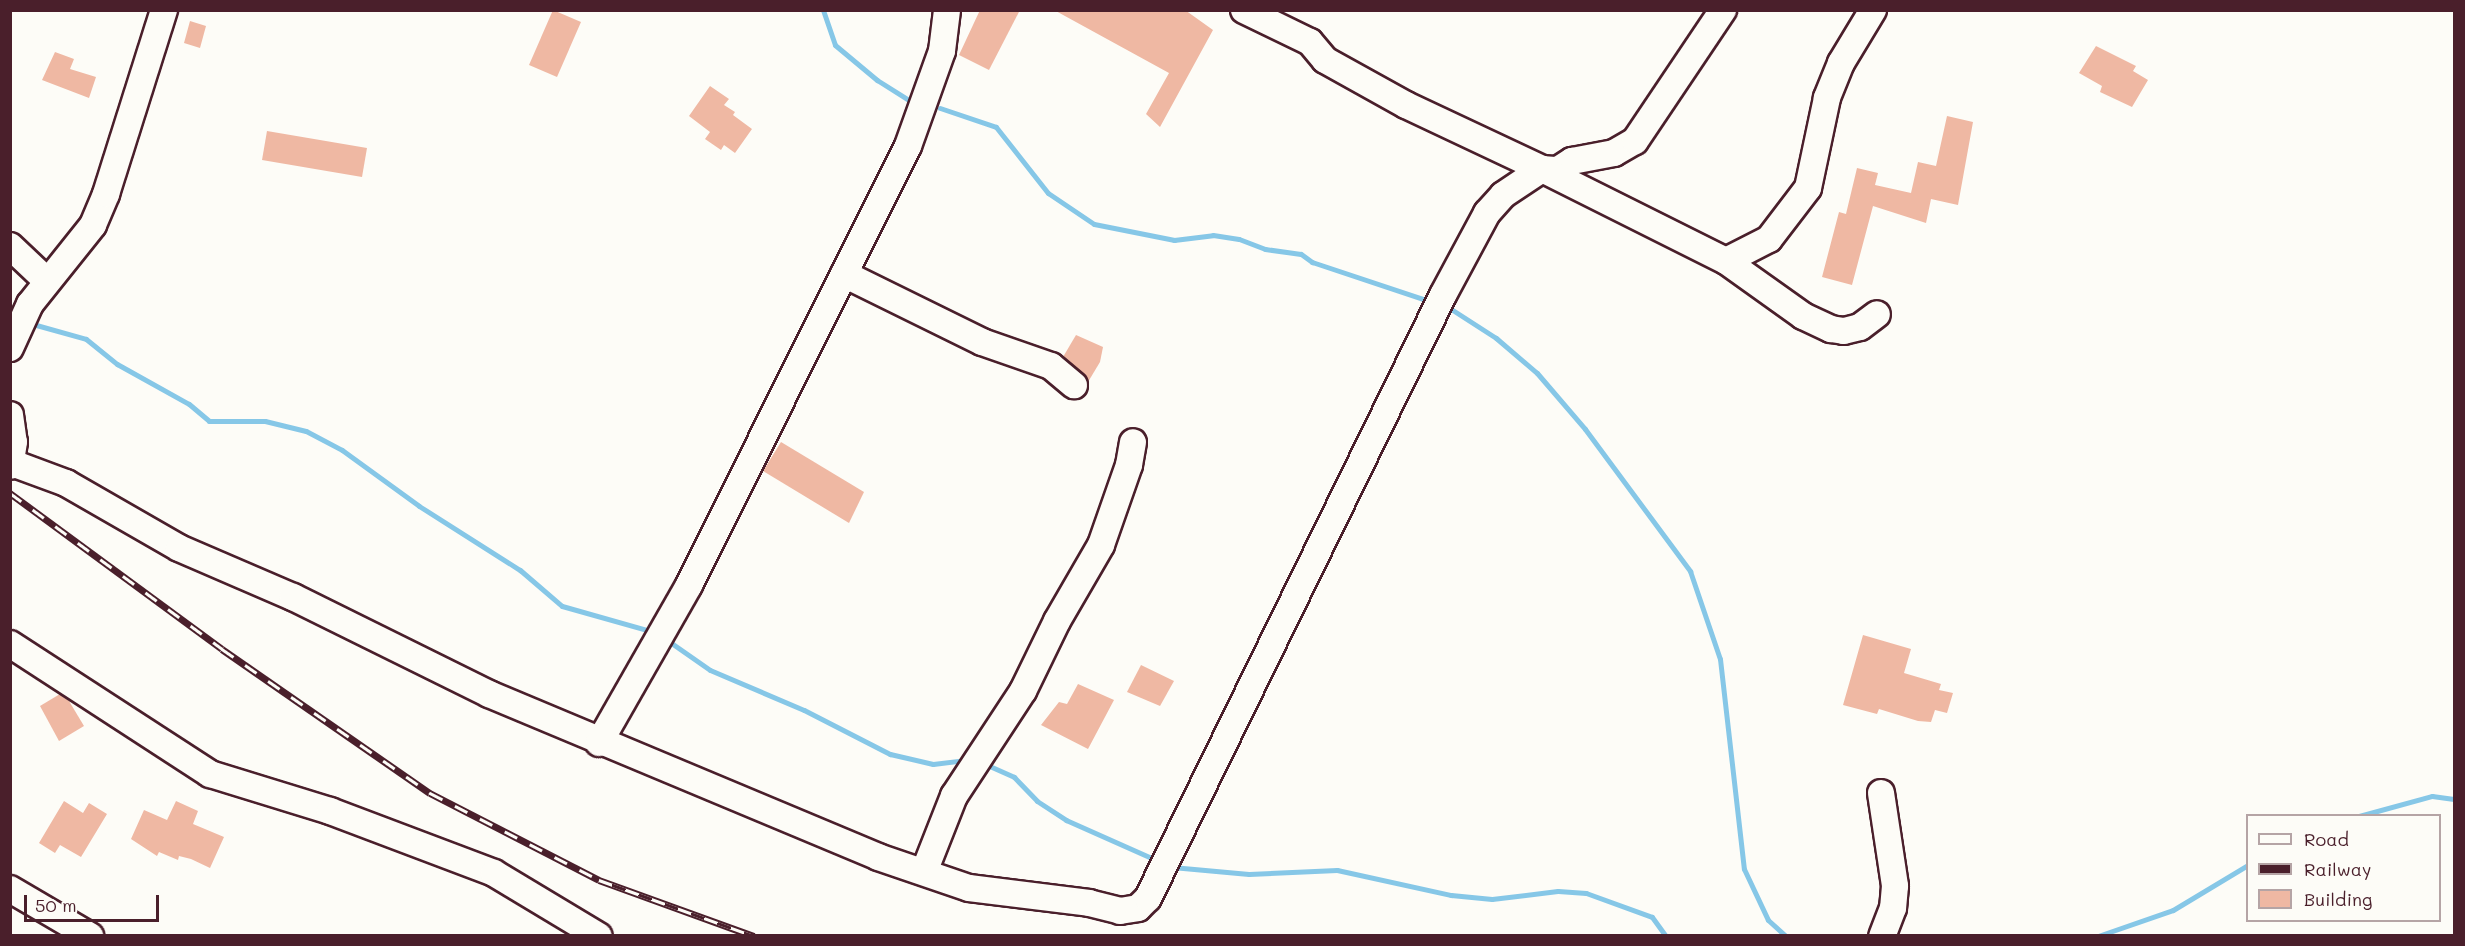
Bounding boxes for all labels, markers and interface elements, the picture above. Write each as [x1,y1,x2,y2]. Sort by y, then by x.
legend [2246,814,2441,922]
text: Road [2304,827,2349,851]
text: Railway [2304,857,2371,881]
scale bar [27,883,162,921]
text: Building [2304,887,2372,911]
text: 50 m [35,893,77,917]

